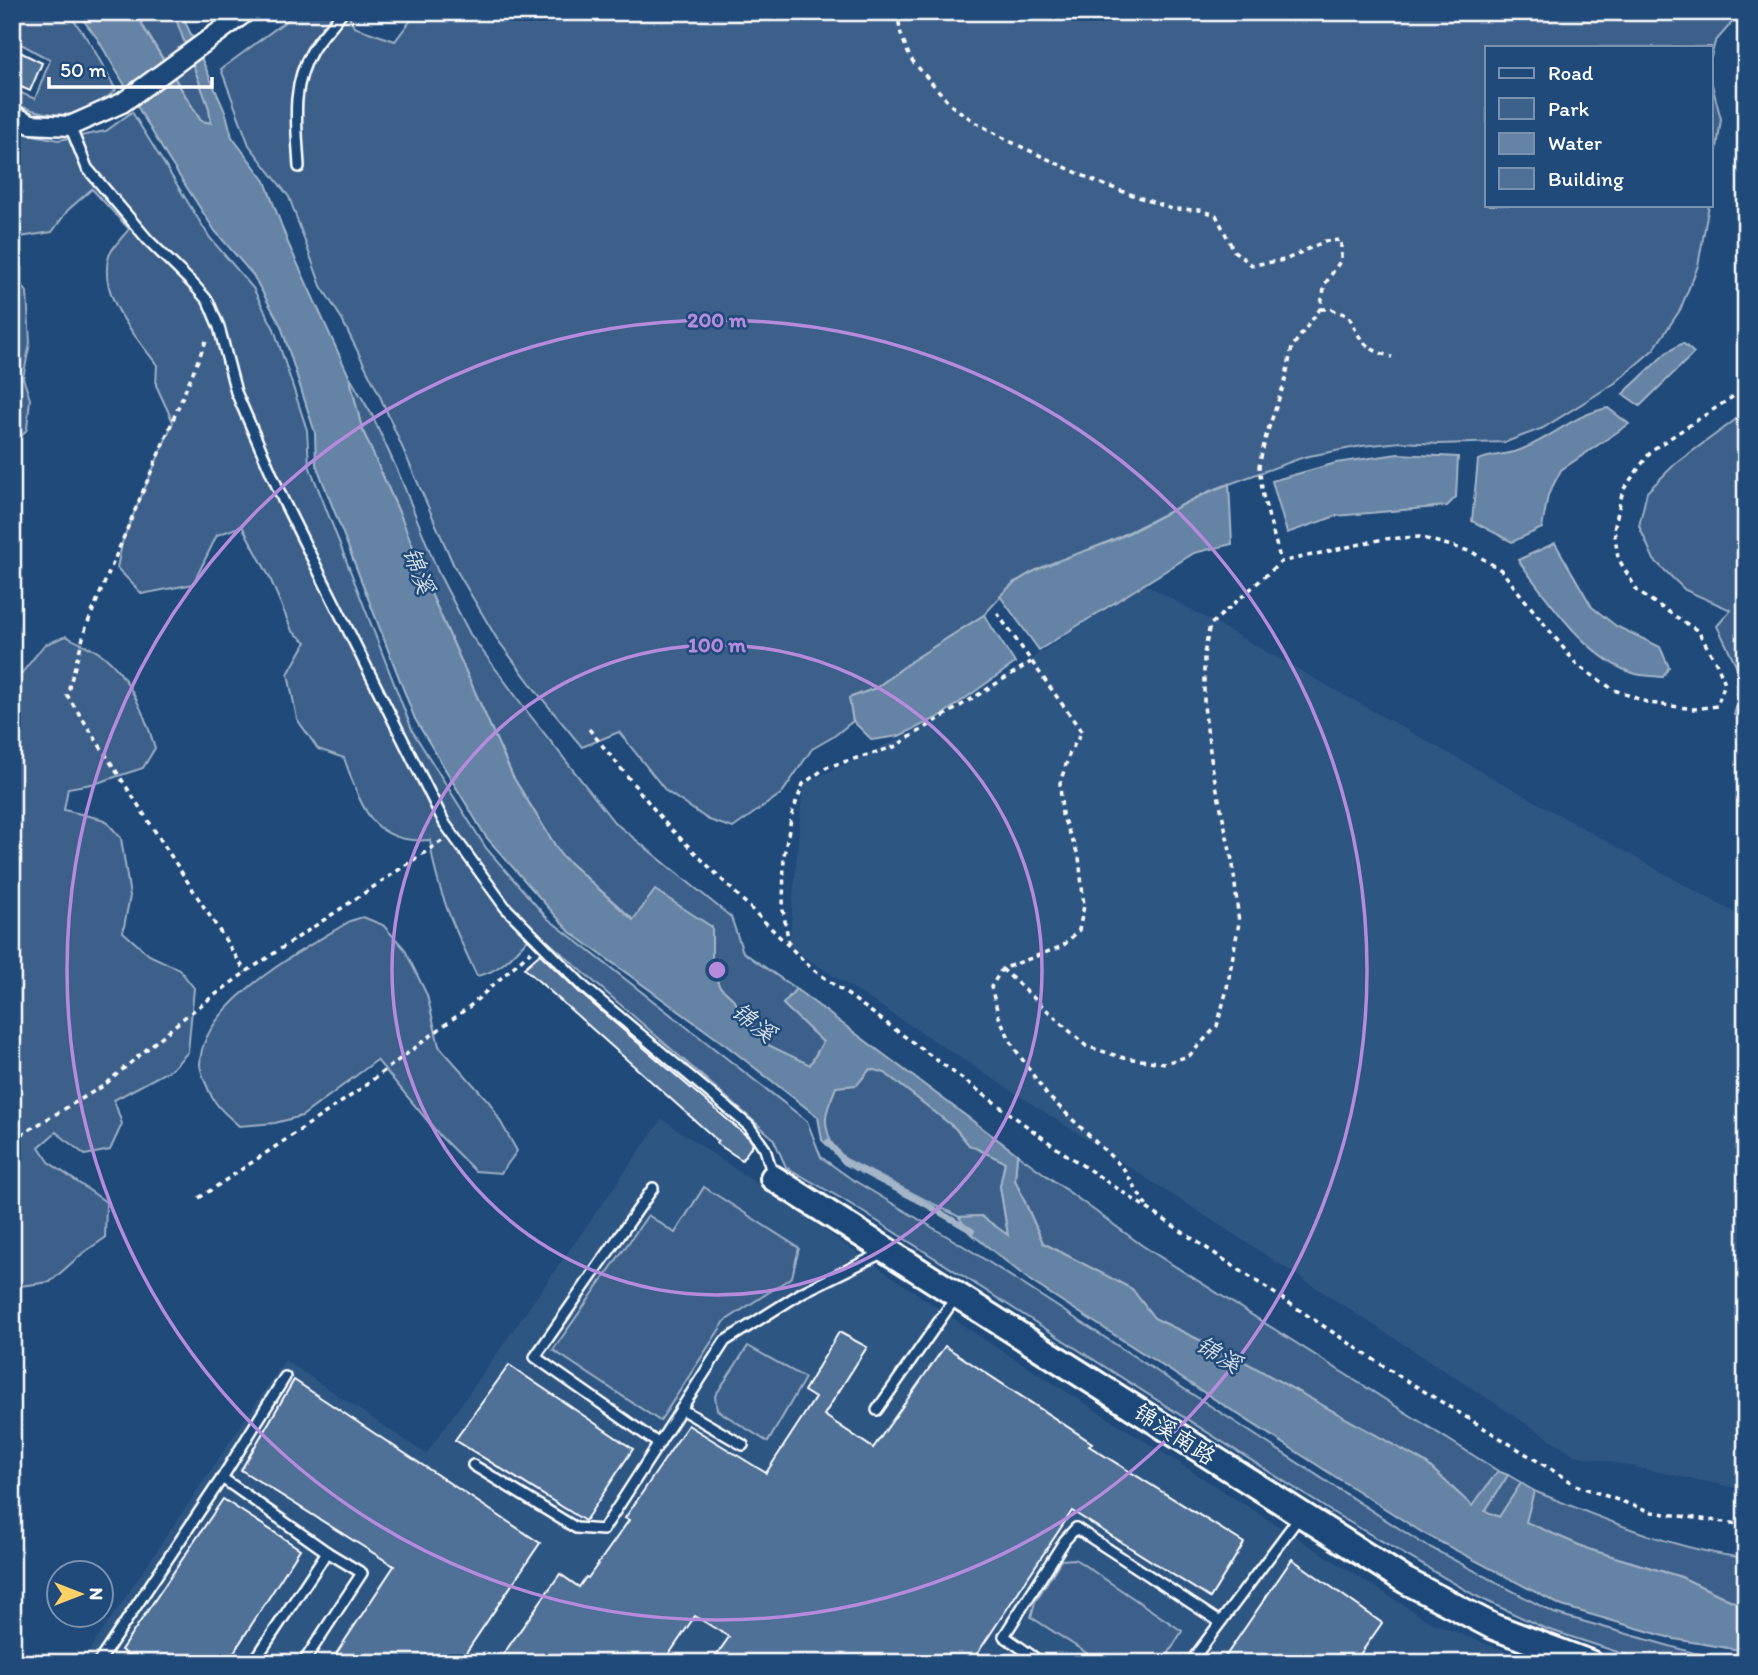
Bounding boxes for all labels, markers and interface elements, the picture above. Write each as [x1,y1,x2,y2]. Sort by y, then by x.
scale bar [49,46,212,90]
legend [1485,46,1712,206]
text: 50 m [60,57,107,82]
text: Road [1548,60,1594,85]
text: Park [1548,96,1590,121]
text: Water [1548,130,1602,155]
text: Building [1548,166,1624,191]
text: 200 m [687,307,747,332]
water label: 锦溪 [397,542,442,599]
text: 100 m [688,632,746,657]
centre of rings [705,958,729,982]
water label: 锦溪 [726,996,783,1049]
water label: 锦溪 [1191,1329,1249,1380]
street label: 锦溪南路 [1129,1397,1221,1471]
north arrow [46,1560,116,1630]
text: N [85,1588,108,1600]

